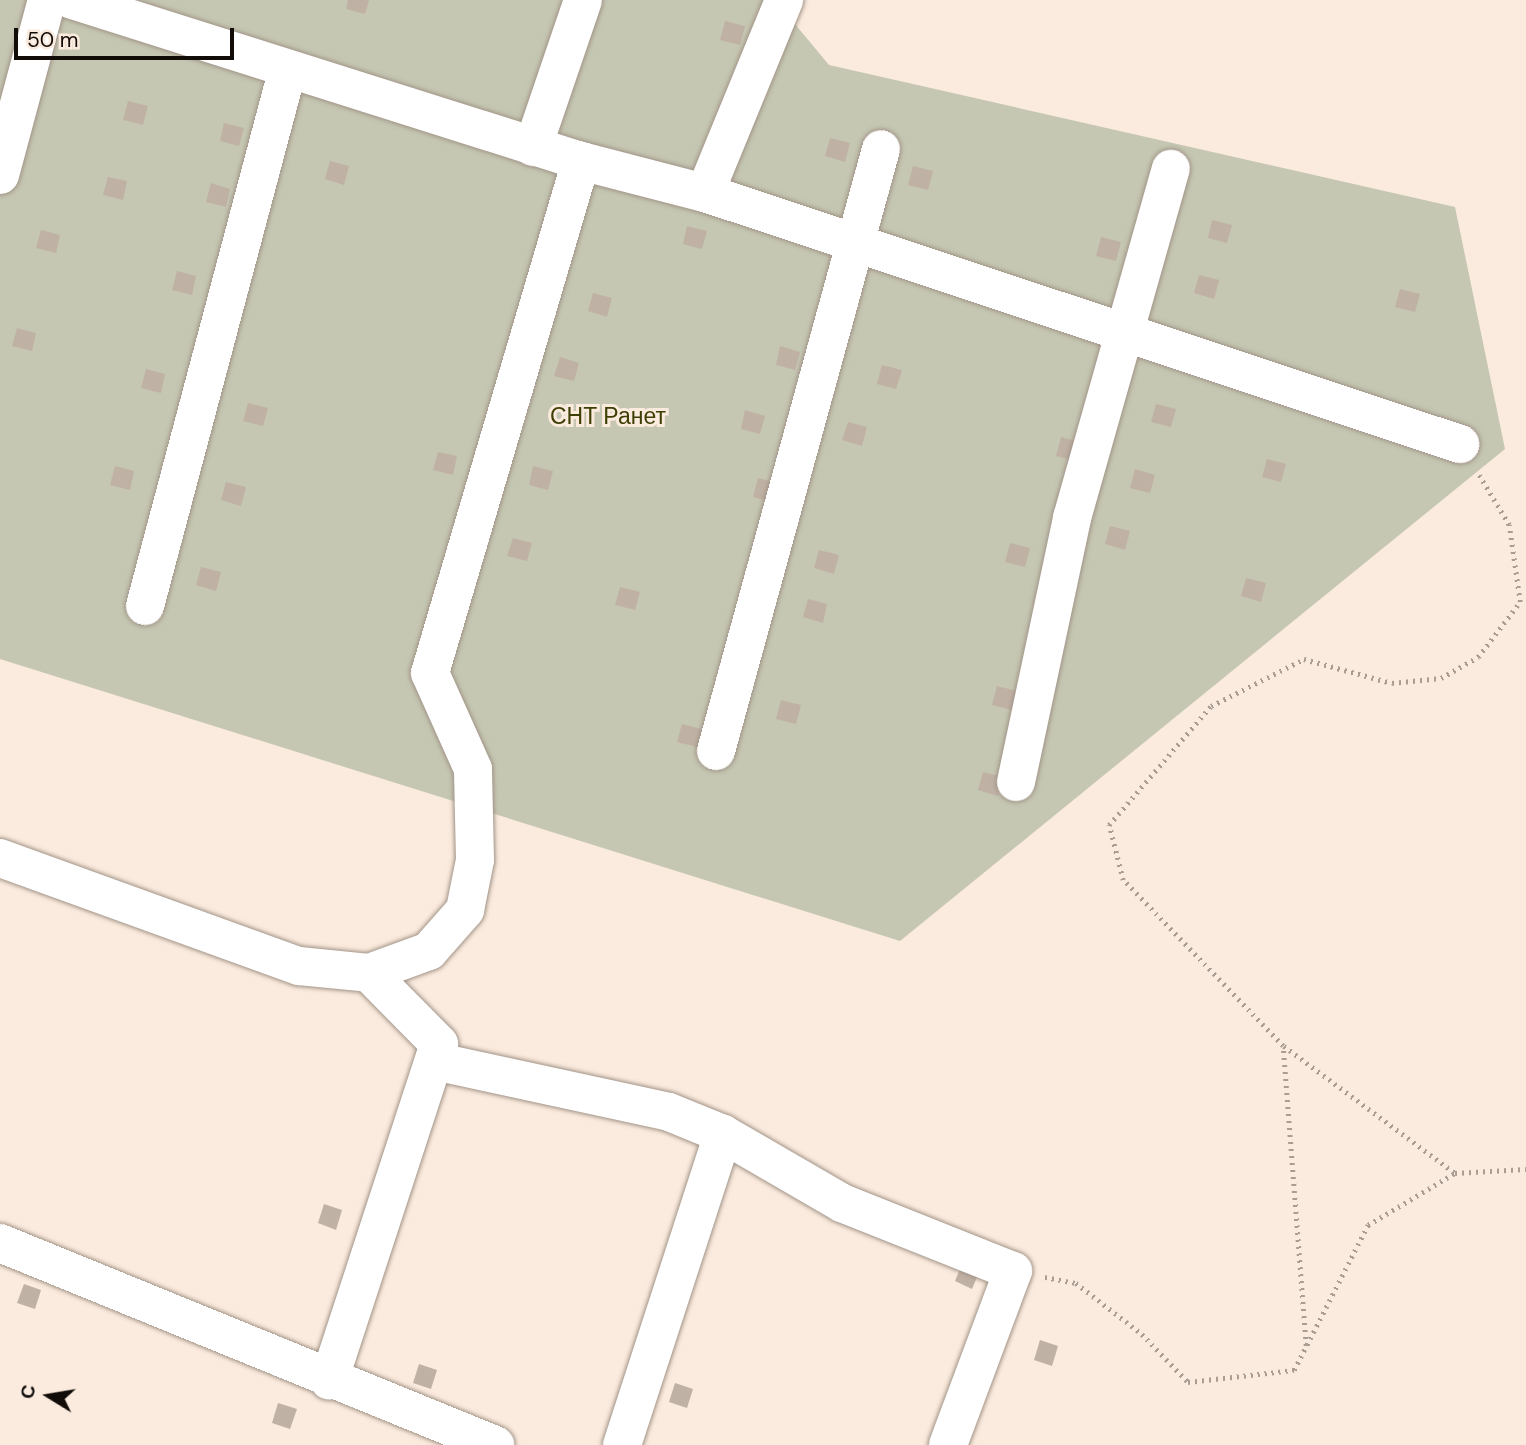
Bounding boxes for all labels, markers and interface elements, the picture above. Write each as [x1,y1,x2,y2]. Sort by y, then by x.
scale bar [18,14,238,58]
text: 50 m [27,26,78,54]
park label: СНТ Ранет [550,402,666,430]
north arrow [14,1361,84,1431]
text: С [14,1383,41,1401]

